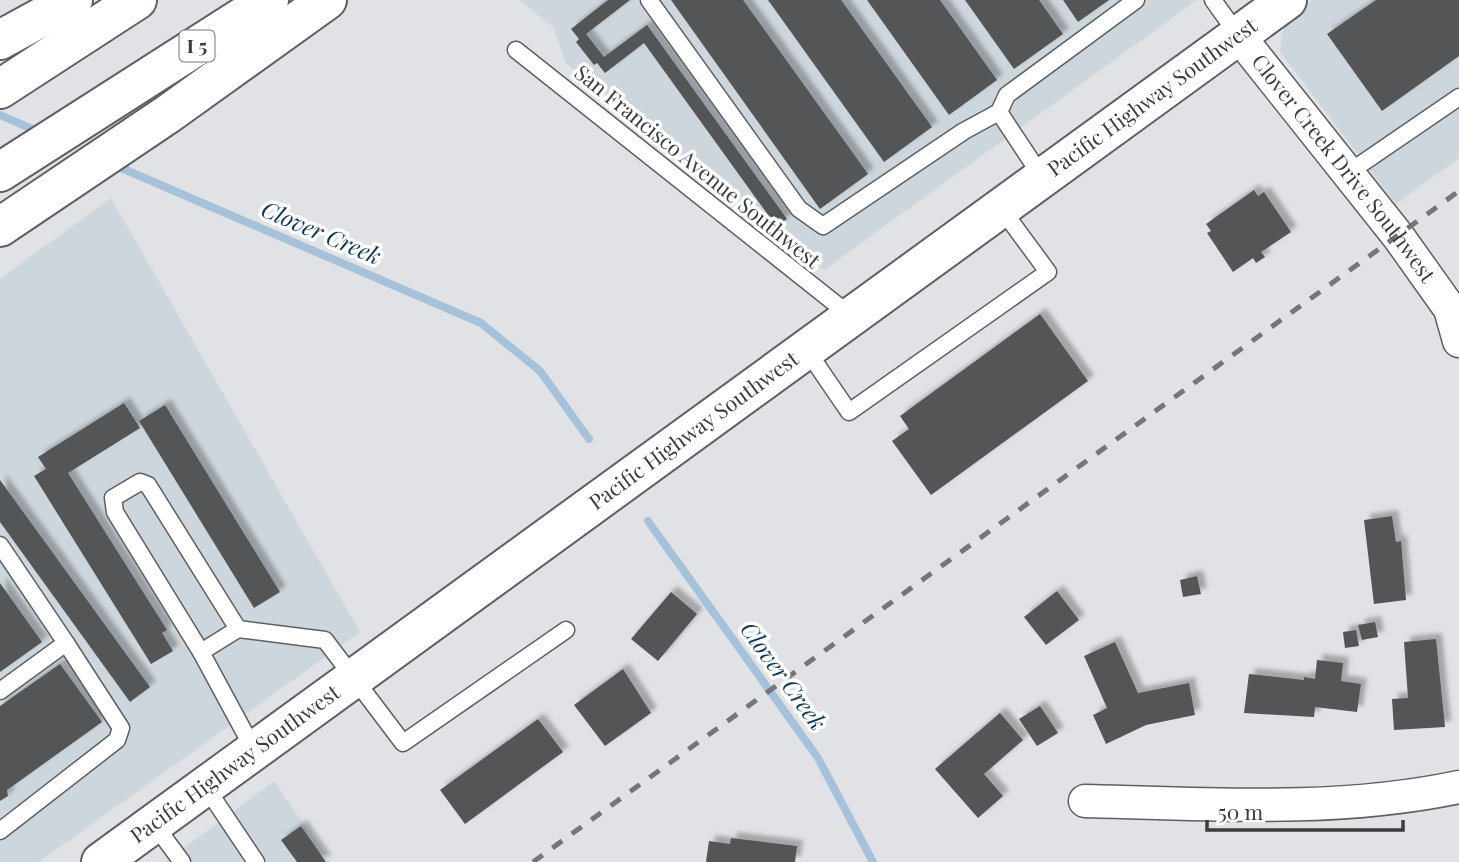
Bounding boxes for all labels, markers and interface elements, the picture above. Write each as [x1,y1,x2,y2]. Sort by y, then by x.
street label: Pacific Highway Southwest [1041,10,1262,182]
road number: I 5 [180,30,214,61]
street label: Clover Creek Drive Southwest [1247,48,1443,288]
street label: San Francisco Avenue Southwest [570,58,827,274]
water label: Clover Creek [257,193,386,271]
street label: Pacific Highway Southwest [582,344,804,515]
water label: Clover Creek [734,615,834,736]
street label: Pacific Highway Southwest [124,677,345,848]
scale bar [1207,788,1403,832]
text: 50 m [1218,797,1264,825]

